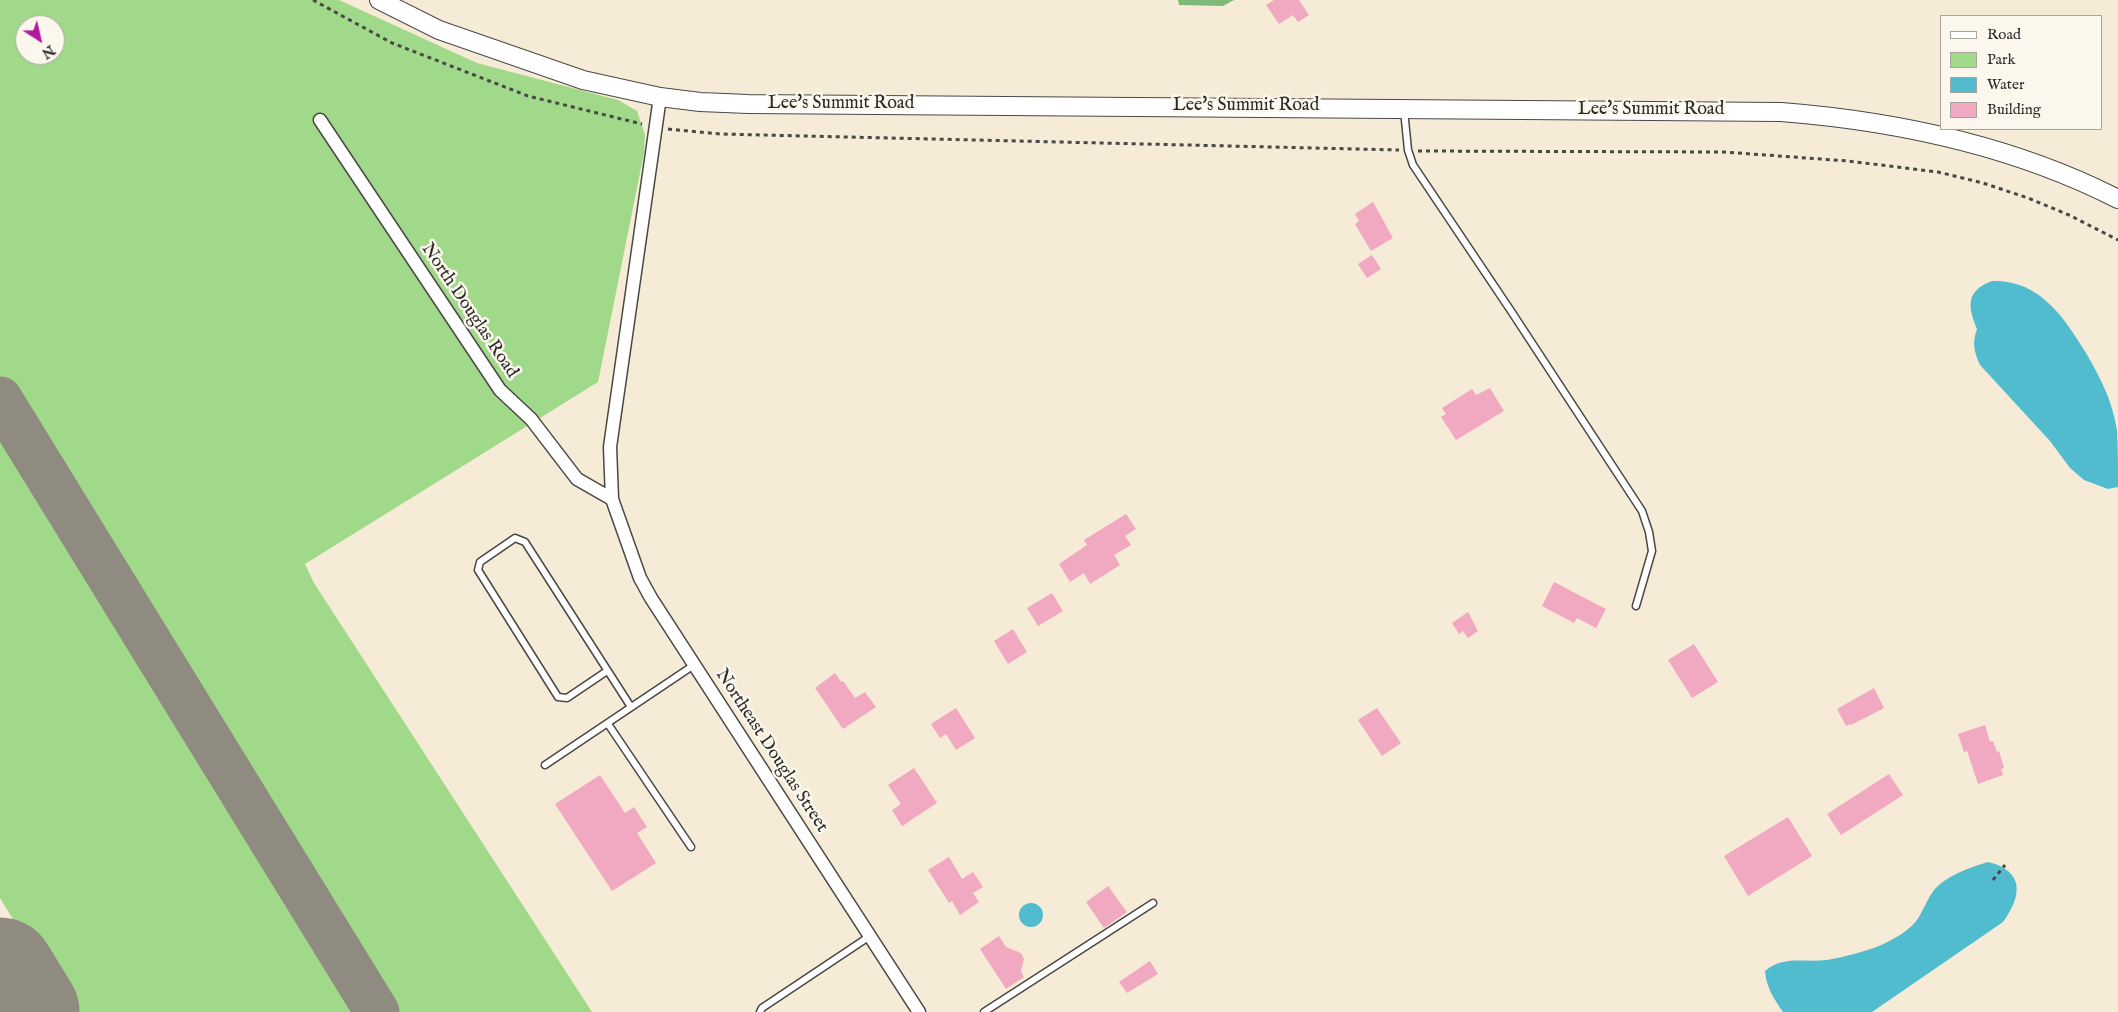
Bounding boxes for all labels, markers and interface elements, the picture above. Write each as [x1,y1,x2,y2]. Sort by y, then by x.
north arrow [15,15,65,65]
legend [1940,15,2103,130]
text: Road [1987,25,2021,44]
text: N [38,41,58,62]
text: Park [1987,50,2016,69]
text: Water [1987,75,2024,94]
street label: Lee's Summit Road [768,93,914,115]
street label: Lee's Summit Road [1173,95,1319,117]
street label: Lee's Summit Road [1578,99,1724,121]
text: Building [1987,100,2041,119]
street label: North Douglas Road [416,240,522,382]
street label: Northeast Douglas Street [710,665,832,837]

